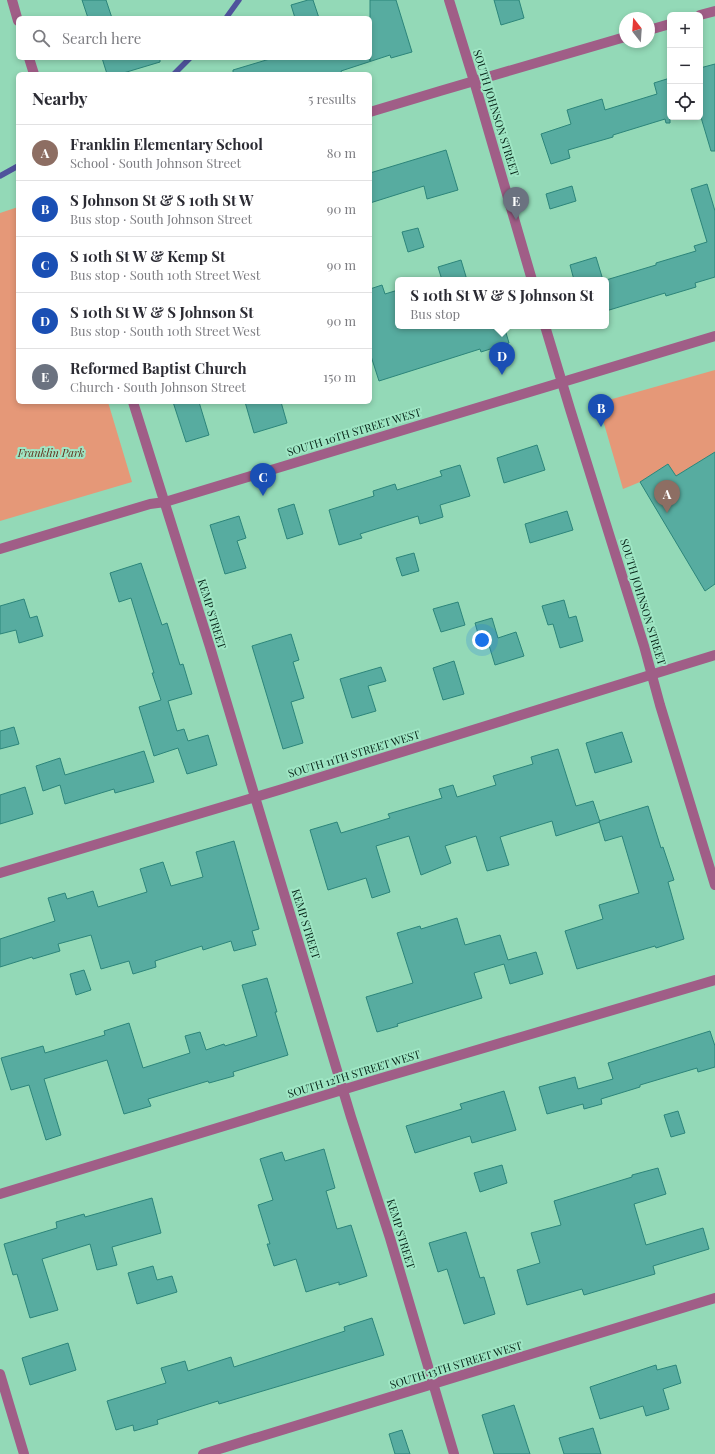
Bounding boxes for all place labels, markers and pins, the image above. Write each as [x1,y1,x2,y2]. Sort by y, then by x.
pin: E [503,187,529,220]
pin: D [489,342,515,375]
pin: B [588,394,614,427]
pin: C [250,463,276,496]
pin: A [654,480,680,513]

